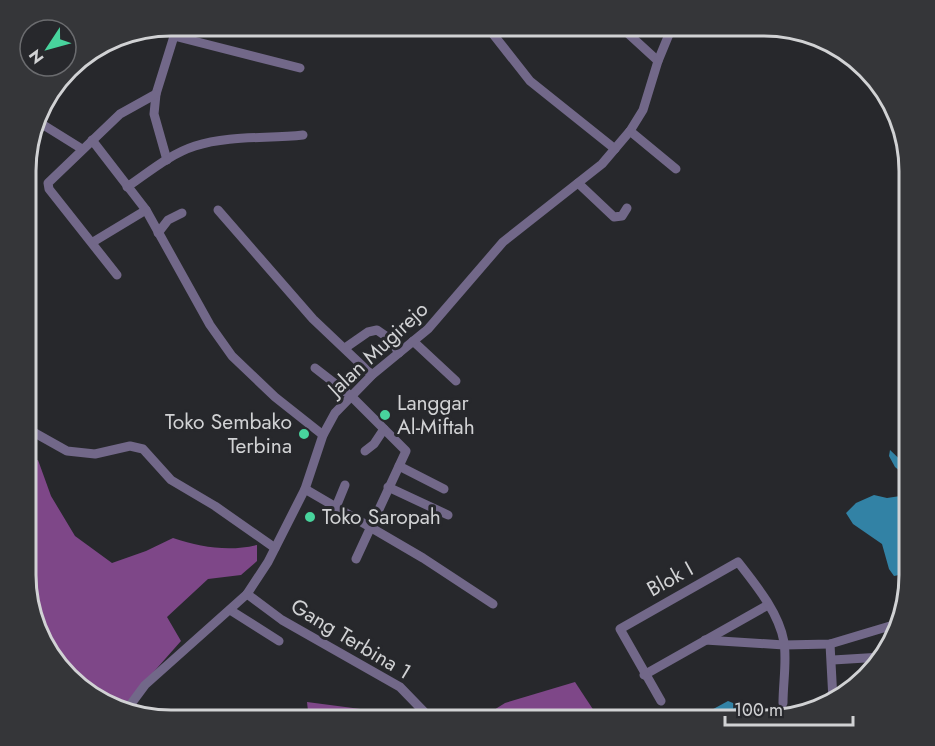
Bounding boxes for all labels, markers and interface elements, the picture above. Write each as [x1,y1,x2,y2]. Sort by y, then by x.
north arrow [18,18,78,78]
text: N [23,45,49,68]
street label: Jalan Mugirejo [319,295,435,405]
place label: Langgar Al-Miftah [397,388,475,442]
place label: Toko Sembako Terbina [165,407,292,461]
marker: Langgar Al-Miftah [378,408,392,422]
marker: Toko Sembako Terbina [297,427,311,441]
place label: Toko Saropah [322,502,441,532]
marker: Toko Saropah [303,510,317,524]
street label: Blok I [641,554,699,604]
street label: Gang Terbina 1 [285,591,417,687]
scale bar [725,689,852,727]
text: 100 m [734,697,783,723]

